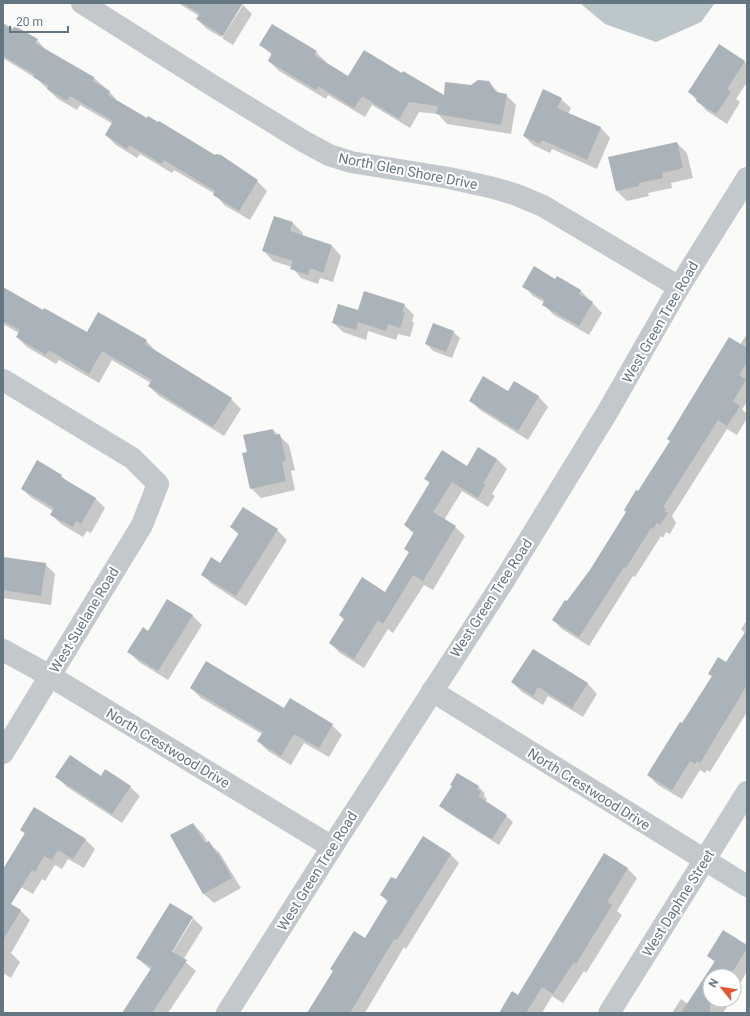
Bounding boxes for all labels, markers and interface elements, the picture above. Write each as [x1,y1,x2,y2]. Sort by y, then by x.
scale bar [10,8,68,34]
text: 20 m [16,15,43,29]
street label: North Glen Shore Drive [337,150,479,192]
street label: West Green Tree Road [619,258,701,386]
street label: West Green Tree Road [447,536,535,660]
street label: West Suelane Road [46,564,122,676]
street label: North Crestwood Drive [103,705,233,791]
street label: North Crestwood Drive [525,745,653,833]
street label: West Green Tree Road [274,808,360,934]
street label: West Daphne Street [639,846,718,959]
north arrow [702,968,742,1008]
text: N [706,976,721,990]

